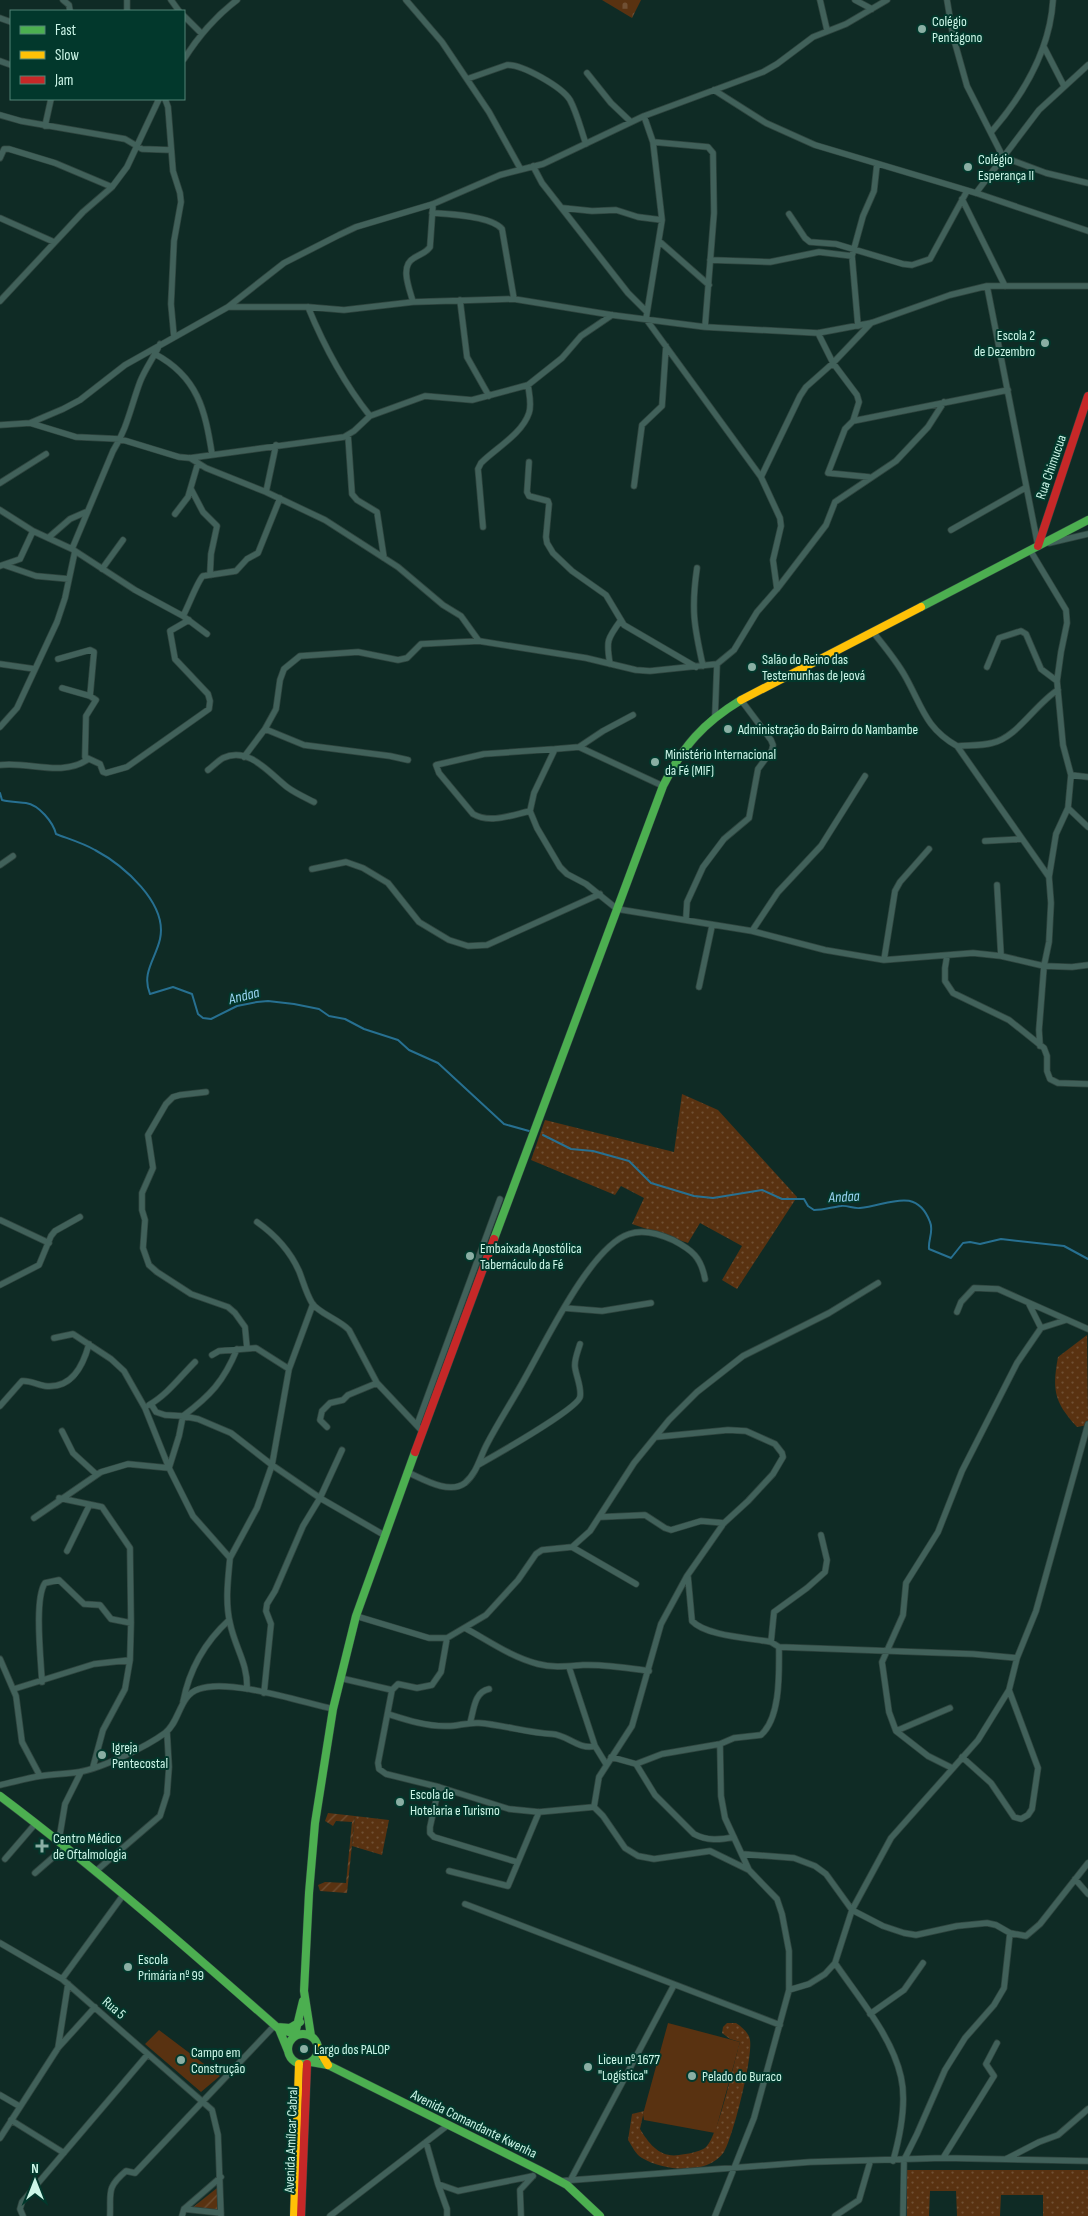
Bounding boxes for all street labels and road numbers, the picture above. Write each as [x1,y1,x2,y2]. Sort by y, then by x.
street label: Rua Chimucua [1032,433,1070,501]
street label: Rua 5 [99,1993,130,2023]
street label: Avenida Comandante Kwenha [407,2086,540,2162]
street label: Avenida Amílcar Cabral [281,2087,301,2194]

